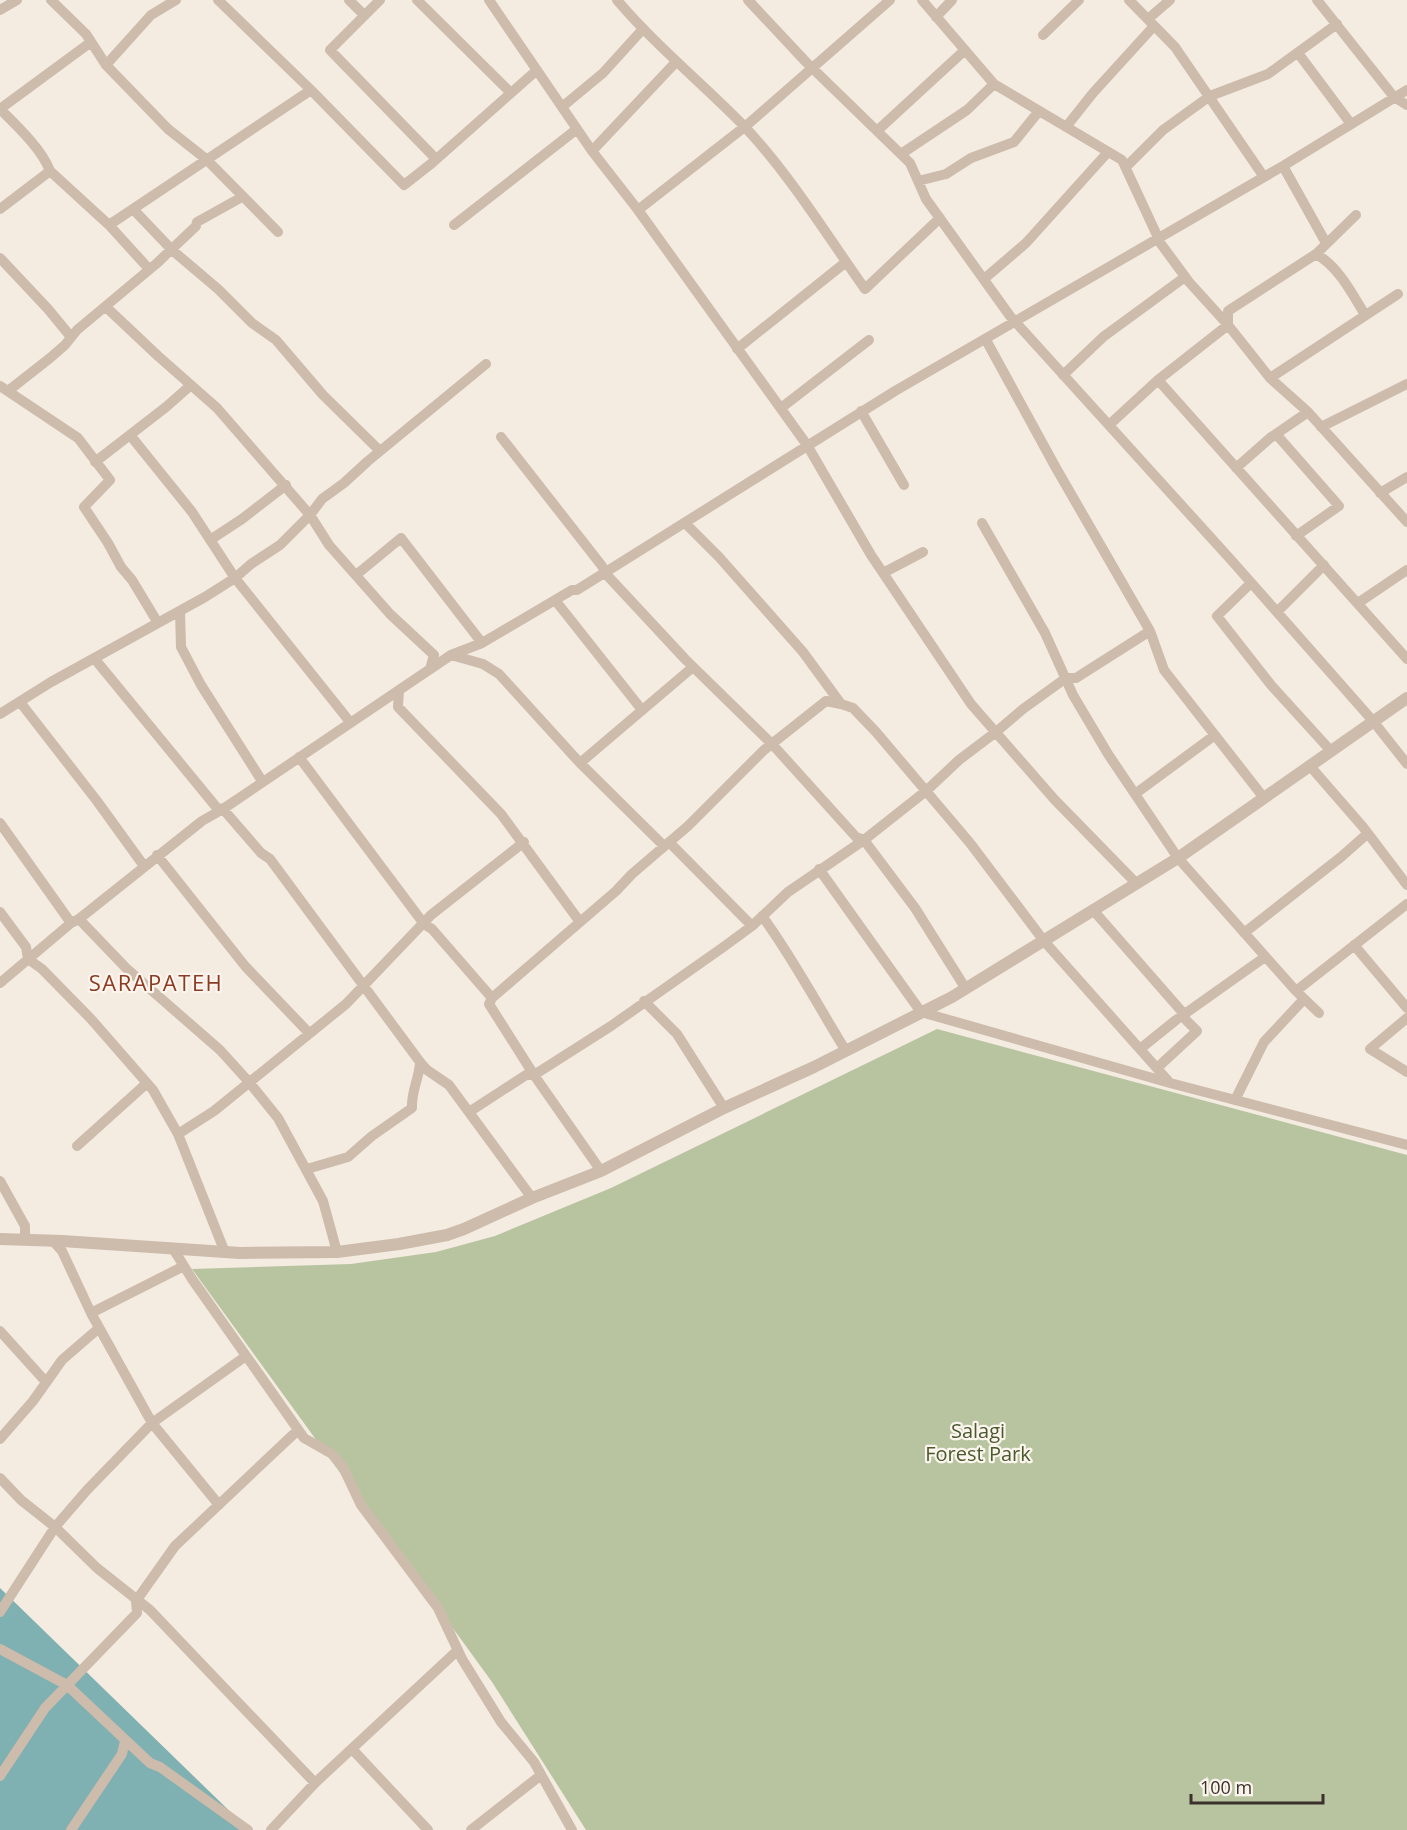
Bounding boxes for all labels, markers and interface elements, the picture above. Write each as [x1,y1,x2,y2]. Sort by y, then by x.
district label: SARAPATEH [89,967,223,997]
park label: Salagi Forest Park [925,1417,1031,1467]
scale bar [1191,1767,1323,1805]
text: 100 m [1200,1775,1252,1799]

